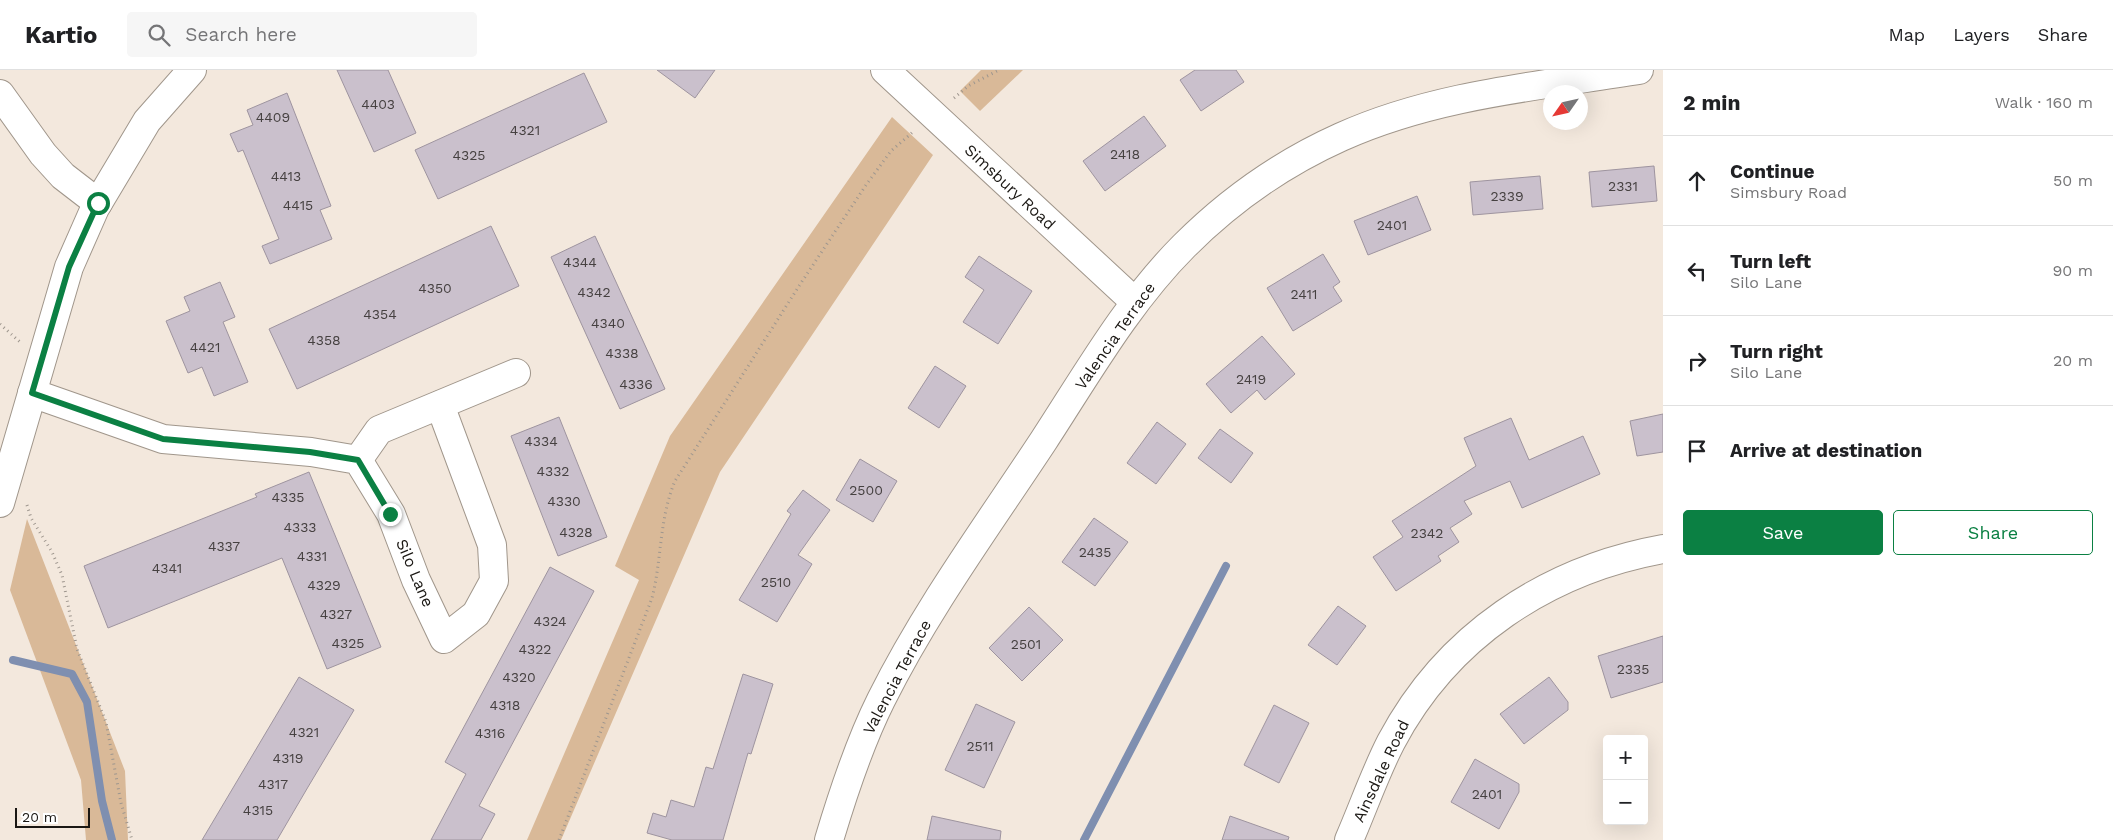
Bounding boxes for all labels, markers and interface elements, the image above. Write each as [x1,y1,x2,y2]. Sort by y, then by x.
search box [127,12,477,57]
text: Kartio [25,21,97,49]
icon: search [145,21,173,49]
text: Search here [185,23,297,46]
text: Map [1888,24,1925,45]
text: Layers [1953,24,2010,45]
text: Share [2038,24,2088,45]
north arrow [1543,85,1588,130]
text: 2 min [1683,90,1740,115]
text: Walk · 160 m [1995,93,2093,112]
house number: 4403 [361,96,395,112]
house number: 4409 [256,109,290,125]
house number: 4321 [510,122,540,138]
street label: Simsbury Road [961,140,1059,234]
house number: 2418 [1110,146,1140,162]
house number: 4325 [452,147,486,163]
text: Continue [1730,160,1814,183]
icon: ahead [1683,167,1711,195]
house number: 4413 [271,168,301,184]
text: 50 m [2053,171,2093,190]
house number: 2331 [1608,178,1638,194]
text: Simsbury Road [1730,183,1847,202]
house number: 2339 [1490,188,1524,204]
route start [87,192,110,215]
house number: 4415 [283,197,313,213]
house number: 2401 [1377,217,1407,233]
text: Turn left [1730,250,1811,273]
house number: 4344 [563,254,597,270]
icon: left [1683,257,1711,285]
text: 90 m [2052,261,2093,280]
text: Silo Lane [1730,273,1802,292]
street label: Valencia Terrace [1071,279,1159,393]
house number: 4350 [418,280,452,296]
house number: 4342 [577,284,611,300]
house number: 2411 [1291,286,1318,302]
house number: 4354 [363,306,397,322]
house number: 4340 [591,315,625,331]
house number: 4358 [307,332,341,348]
house number: 4421 [190,339,220,355]
text: Turn right [1730,340,1823,363]
house number: 4338 [605,345,639,361]
icon: right [1683,347,1711,375]
text: 20 m [2053,351,2093,370]
text: Silo Lane [1730,363,1802,382]
house number: 2419 [1236,371,1266,387]
house number: 4336 [619,376,653,392]
house number: 4334 [524,433,558,449]
icon: arrive [1683,437,1711,465]
text: Arrive at destination [1730,439,1922,462]
house number: 4332 [536,463,570,479]
house number: 2500 [849,482,883,498]
house number: 4335 [271,489,305,505]
house number: 4330 [547,493,581,509]
route end [379,503,402,526]
button: Save [1683,510,1883,555]
button: Share [1893,510,2093,555]
house number: 4333 [283,519,317,535]
house number: 4328 [559,524,593,540]
house number: 2342 [1410,525,1444,541]
street label: Silo Lane [392,536,438,610]
house number: 4337 [208,538,240,554]
house number: 2435 [1079,544,1111,560]
house number: 4331 [297,548,327,564]
house number: 4341 [152,560,182,576]
house number: 2510 [761,574,791,590]
house number: 4329 [307,577,341,593]
house number: 4327 [320,606,352,622]
house number: 4324 [533,613,567,629]
street label: Valencia Terrace [859,617,935,737]
house number: 4325 [331,635,365,651]
house number: 2501 [1011,636,1041,652]
house number: 4322 [518,641,552,657]
house number: 2335 [1617,661,1649,677]
house number: 4320 [502,669,536,685]
house number: 4318 [490,697,520,713]
street label: Ainsdale Road [1349,717,1413,825]
house number: 4321 [289,724,319,740]
house number: 4316 [475,725,505,741]
map controls [1603,735,1648,825]
button: + [1603,735,1648,780]
house number: 2511 [966,738,994,754]
house number: 4319 [273,750,303,766]
house number: 4317 [258,776,288,792]
button: − [1603,780,1648,825]
house number: 2401 [1472,786,1502,802]
house number: 4315 [243,802,273,818]
scale bar [15,805,90,828]
text: 20 m [22,809,57,825]

